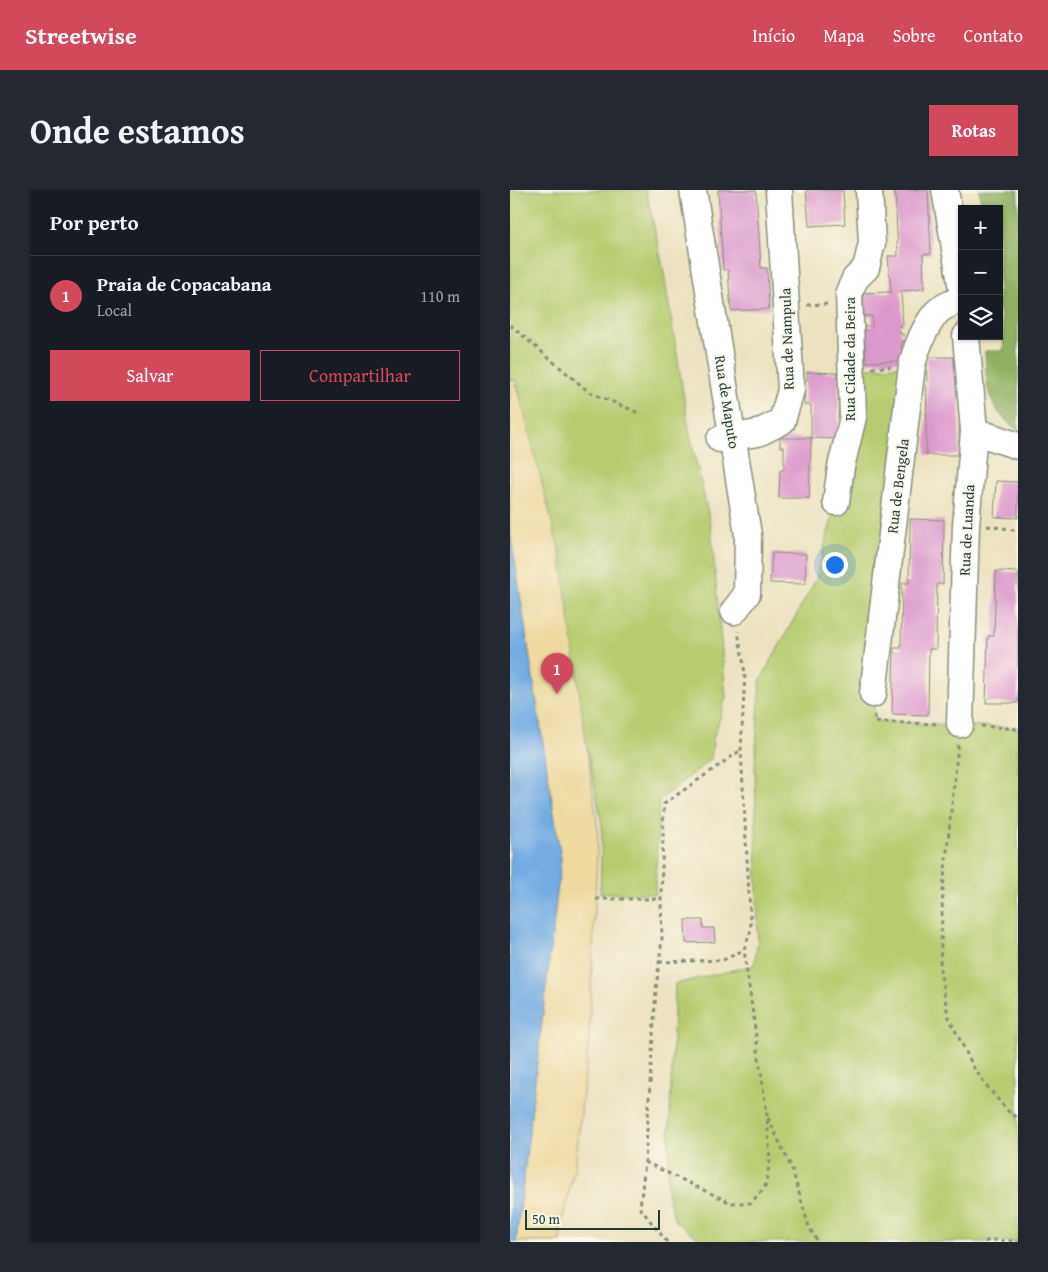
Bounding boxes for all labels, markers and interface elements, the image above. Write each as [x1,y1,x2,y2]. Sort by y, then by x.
text: Streetwise [25,18,137,53]
text: Início [752,22,795,49]
text: Mapa [823,22,865,49]
text: Sobre [893,22,936,49]
text: Contato [964,22,1023,49]
text: Onde estamos [30,105,245,156]
button: Rotas [929,105,1018,156]
map controls [958,205,1003,340]
button: + [958,205,1003,250]
text: Por perto [50,207,139,238]
button: − [958,250,1003,295]
text: Praia de Copacabana [97,270,272,298]
text: 1 [62,284,70,308]
text: 110 m [420,284,460,308]
street label: Rua de Nampula [774,288,799,390]
button: layers [958,295,1003,340]
street label: Rua Cidade da Beira [839,297,860,421]
text: Local [97,298,132,322]
button: Salvar [50,350,250,401]
button: Compartilhar [260,350,460,401]
street label: Rua de Maputo [710,354,745,450]
street label: Rua de Bengela [881,437,914,534]
street label: Rua de Luanda [954,484,979,576]
your location [822,552,848,578]
pin: 1 [541,653,573,694]
scale bar [525,1207,660,1230]
text: 50 m [532,1209,560,1229]

